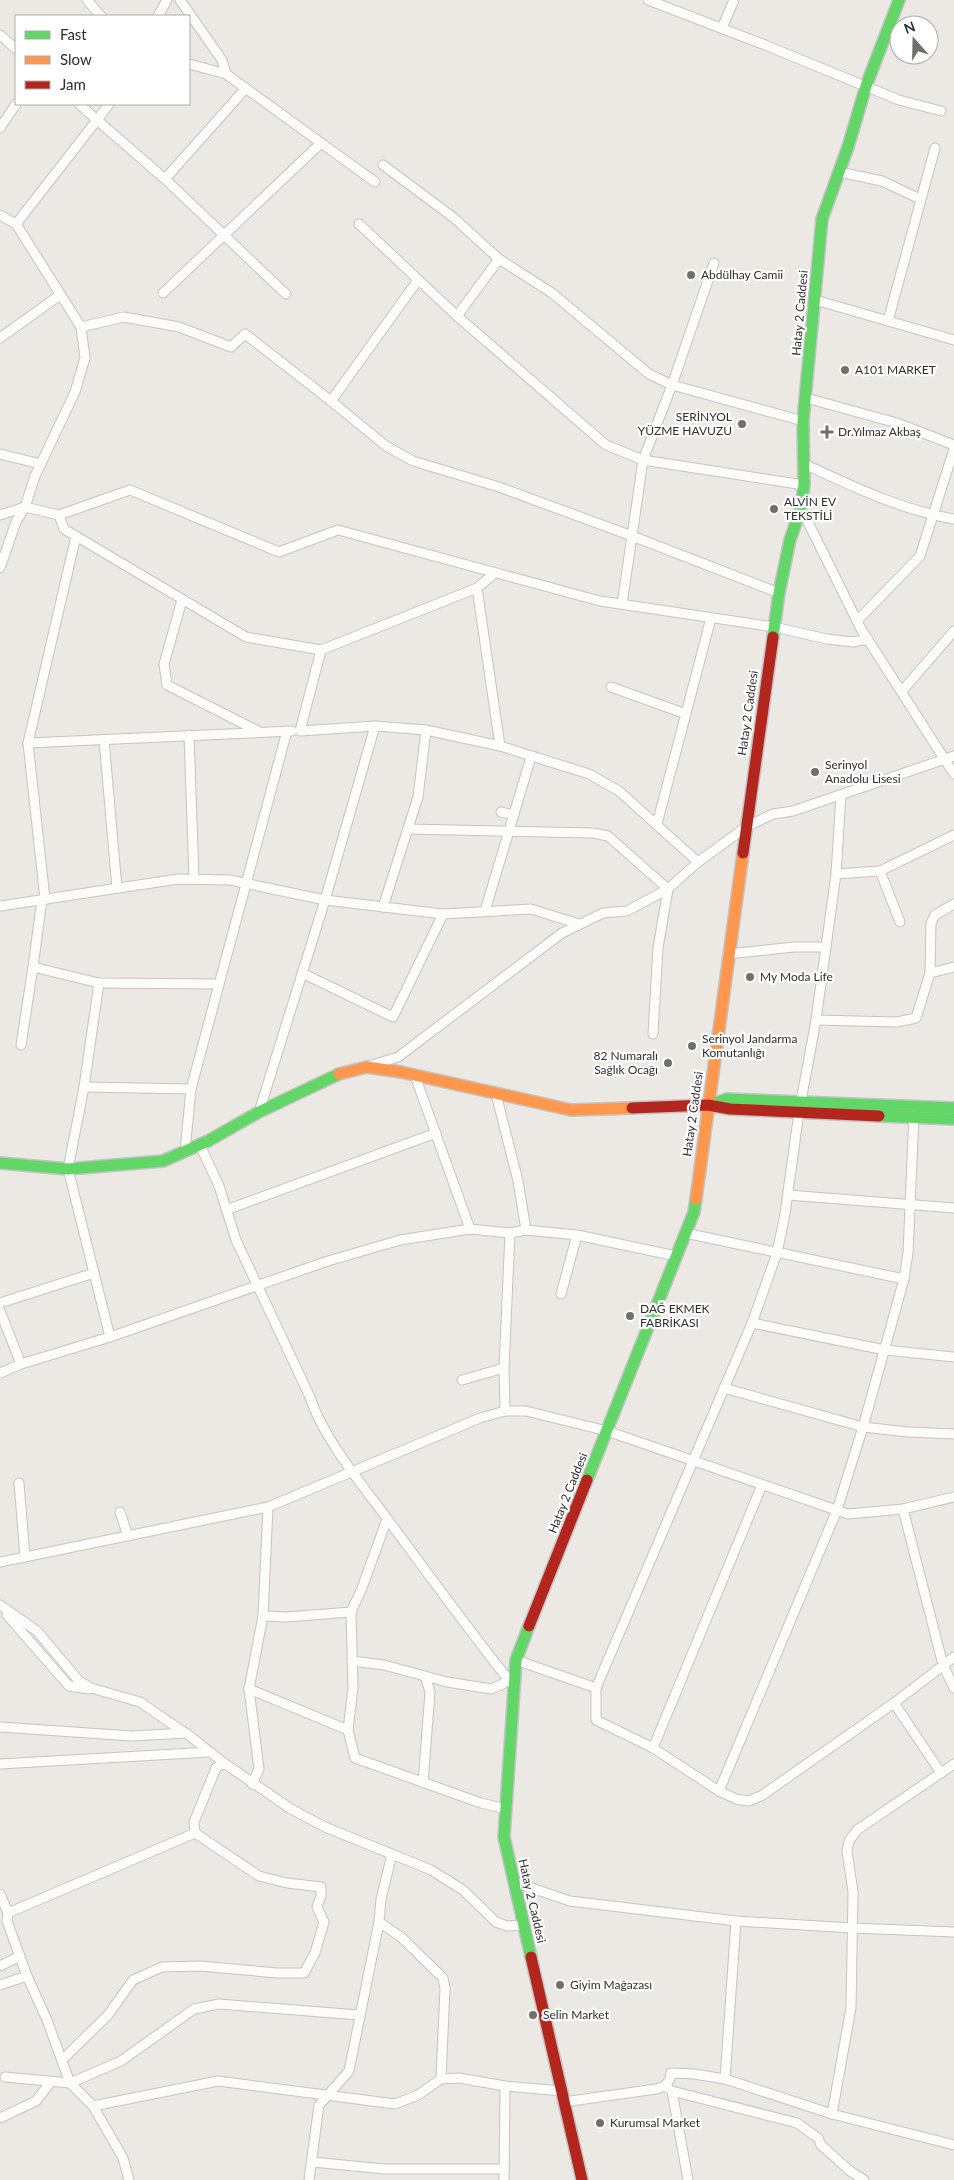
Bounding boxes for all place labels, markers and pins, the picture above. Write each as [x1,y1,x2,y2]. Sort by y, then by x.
place label: Abdülhay Camii [701,267,783,282]
marker: Abdülhay Camii [685,269,697,281]
place label: A101 MARKET [855,362,936,377]
marker: A101 MARKET [839,364,851,376]
place label: SERİNYOL YÜZME HAVUZU [638,409,732,438]
marker: SERİNYOL YÜZME HAVUZU [736,418,748,430]
place label: Dr.Yılmaz Akbaş [838,424,921,439]
marker: Dr.Yılmaz Akbaş [820,425,834,439]
place label: ALVİN EV TEKSTİLİ [784,494,837,523]
marker: ALVİN EV TEKSTİLİ [768,503,780,515]
place label: Serinyol Anadolu Lisesi [825,757,901,786]
marker: Serinyol Anadolu Lisesi [809,766,821,778]
place label: My Moda Life [760,969,833,984]
marker: My Moda Life [744,971,756,983]
place label: Serinyol Jandarma Komutanlığı [702,1031,797,1060]
marker: Serinyol Jandarma Komutanlığı [686,1040,698,1052]
place label: 82 Numaralı Sağlık Ocağı [593,1048,658,1077]
marker: 82 Numaralı Sağlık Ocağı [662,1057,674,1069]
place label: DAĞ EKMEK FABRİKASI [640,1301,710,1330]
marker: DAĞ EKMEK FABRİKASI [624,1310,636,1322]
place label: Giyim Mağazası [570,1977,652,1992]
marker: Giyim Mağazası [554,1979,566,1991]
place label: Selin Market [543,2007,610,2022]
marker: Selin Market [527,2009,539,2021]
place label: Kurumsal Market [610,2115,701,2130]
marker: Kurumsal Market [594,2117,606,2129]

